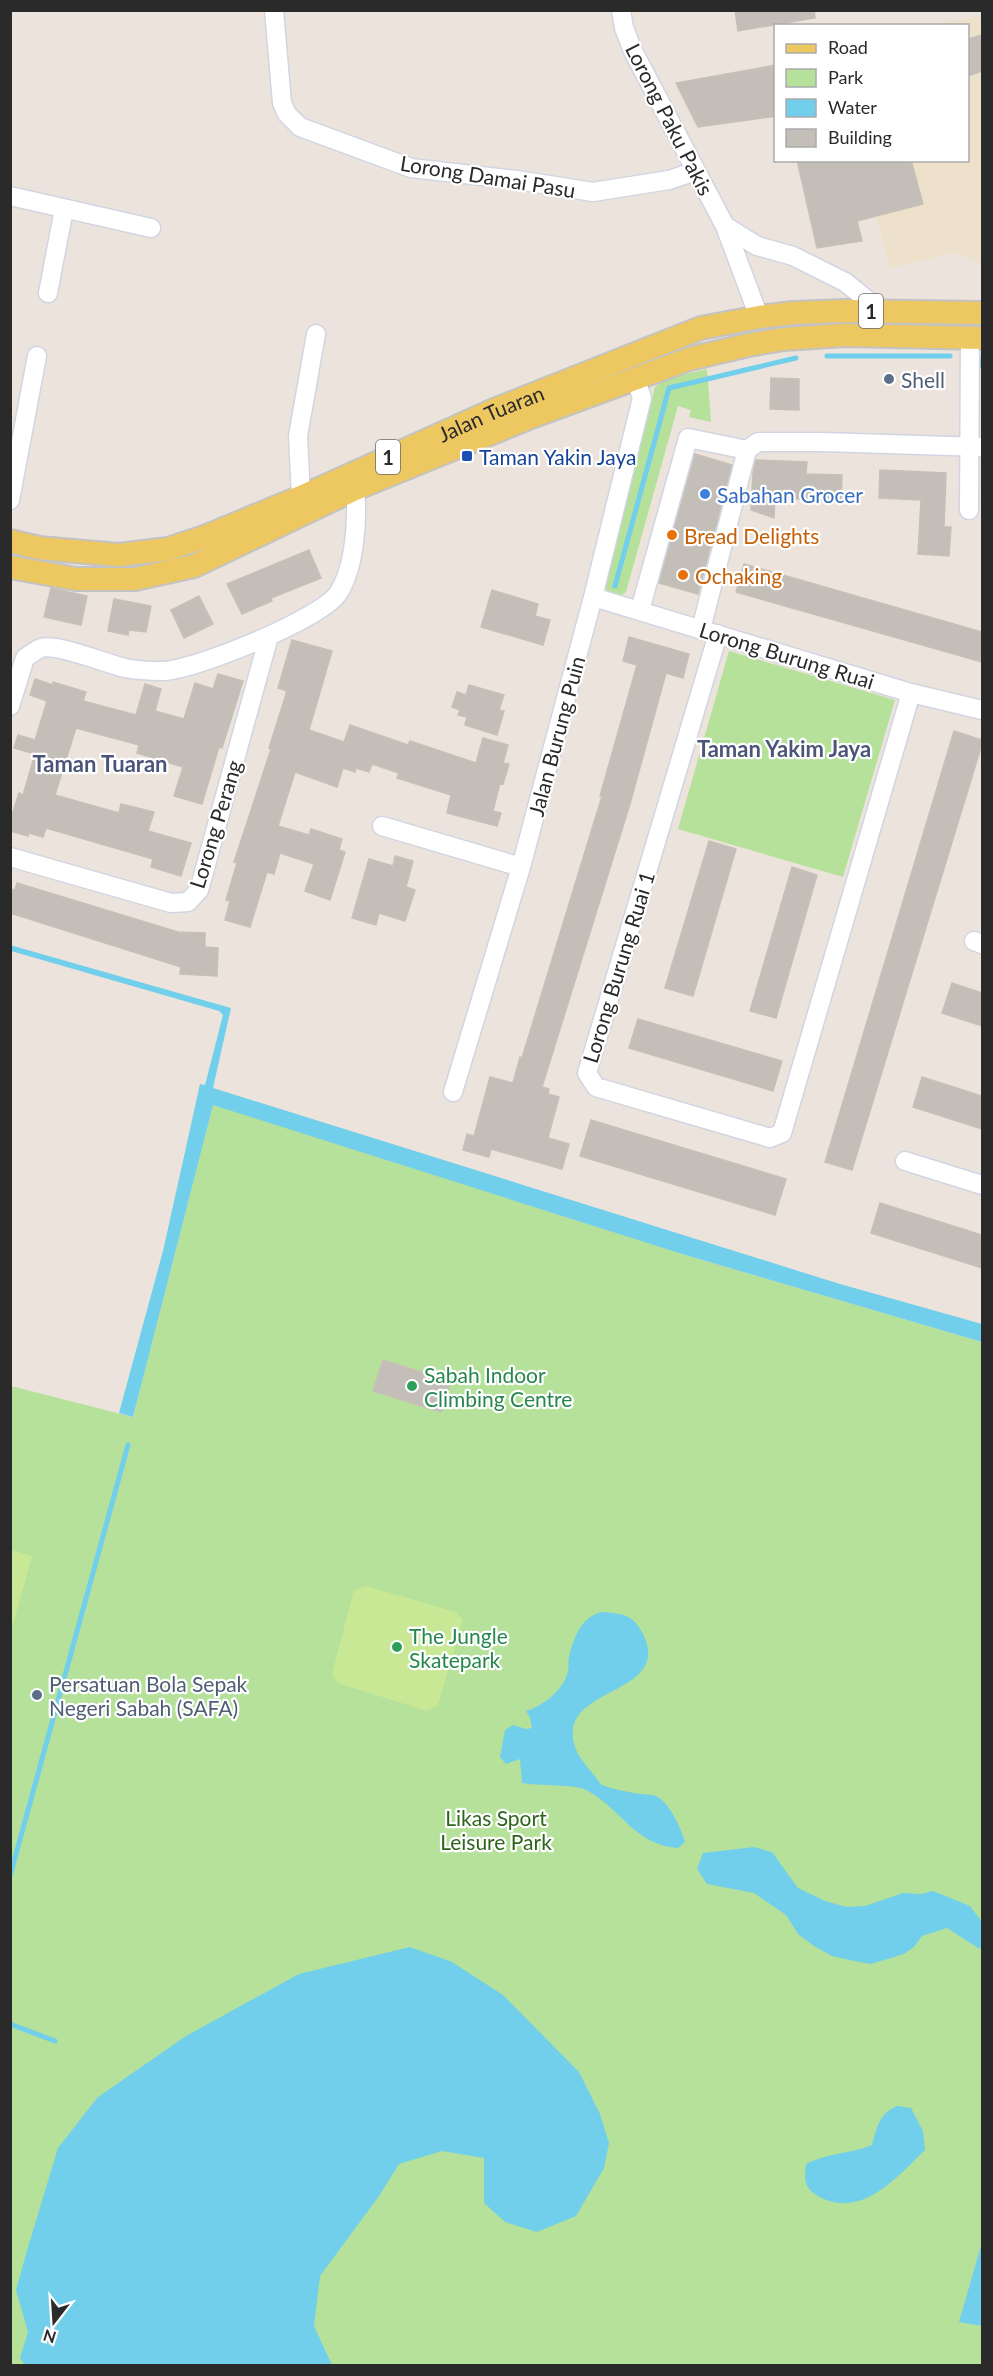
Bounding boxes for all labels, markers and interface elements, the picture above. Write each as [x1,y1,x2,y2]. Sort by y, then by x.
legend [774,24,969,162]
text: Road [828,36,868,58]
street label: Lorong Paku Pakis [621,39,719,199]
text: Park [828,66,864,88]
text: Water [828,96,877,118]
text: Building [828,126,892,148]
street label: Lorong Damai Pasu [399,150,577,202]
road number: 1 [859,294,883,328]
place label: Shell [901,367,945,392]
marker: Shell [882,372,896,386]
street label: Jalan Tuaran [434,379,547,446]
road number: 1 [376,440,400,474]
place label: Taman Yakin Jaya [479,444,637,469]
marker: Taman Yakin Jaya [460,449,474,463]
place label: Sabahan Grocer [717,482,863,507]
marker: Sabahan Grocer [698,487,712,501]
place label: Bread Delights [684,523,819,548]
marker: Bread Delights [665,528,679,542]
place label: Ochaking [695,563,782,588]
marker: Ochaking [676,568,690,582]
street label: Lorong Burung Ruai [697,617,877,693]
street label: Jalan Burung Puin [523,653,589,819]
district label: Taman Yakim Jaya [697,735,871,762]
district label: Taman Tuaran [33,750,167,777]
street label: Lorong Perang [184,757,246,891]
street label: Lorong Burung Ruai 1 [577,868,659,1066]
place label: Sabah Indoor Climbing Centre [424,1362,572,1411]
marker: Sabah Indoor Climbing Centre [405,1379,419,1393]
place label: The Jungle Skatepark [409,1623,508,1672]
marker: The Jungle Skatepark [390,1640,404,1654]
place label: Persatuan Bola Sepak Negeri Sabah (SAFA) [49,1671,248,1720]
marker: Persatuan Bola Sepak Negeri Sabah (SAFA) [30,1688,44,1702]
park label: Likas Sport Leisure Park [440,1805,552,1854]
north arrow [24,2292,84,2352]
text: N [41,2326,58,2348]

